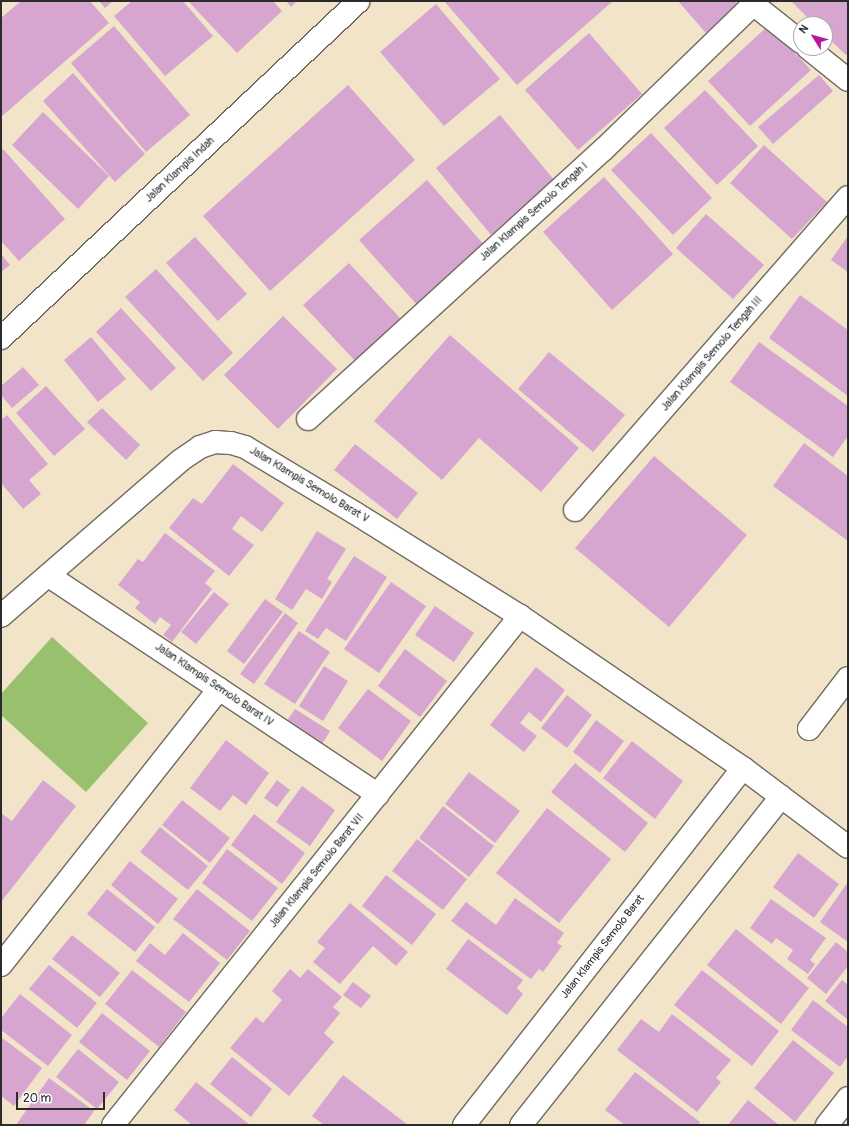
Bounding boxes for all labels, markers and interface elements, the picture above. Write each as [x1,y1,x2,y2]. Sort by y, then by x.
north arrow [793,16,833,56]
text: N [796,22,811,36]
street label: Jalan Klampis Indah [143,134,217,206]
street label: Jalan Klampis Semolo Tengah I [477,160,591,264]
street label: Jalan Klampis Semolo Tengah III [659,294,765,414]
street label: Jalan Klampis Semolo Barat V [247,444,371,526]
street label: Jalan Klampis Semolo Barat IV [152,640,276,730]
street label: Jalan Klampis Semolo Barat VII [267,811,367,931]
street label: Jalan Klampis Semolo Barat [558,893,648,1001]
scale bar [18,1084,107,1110]
text: 20 m [23,1091,51,1106]

